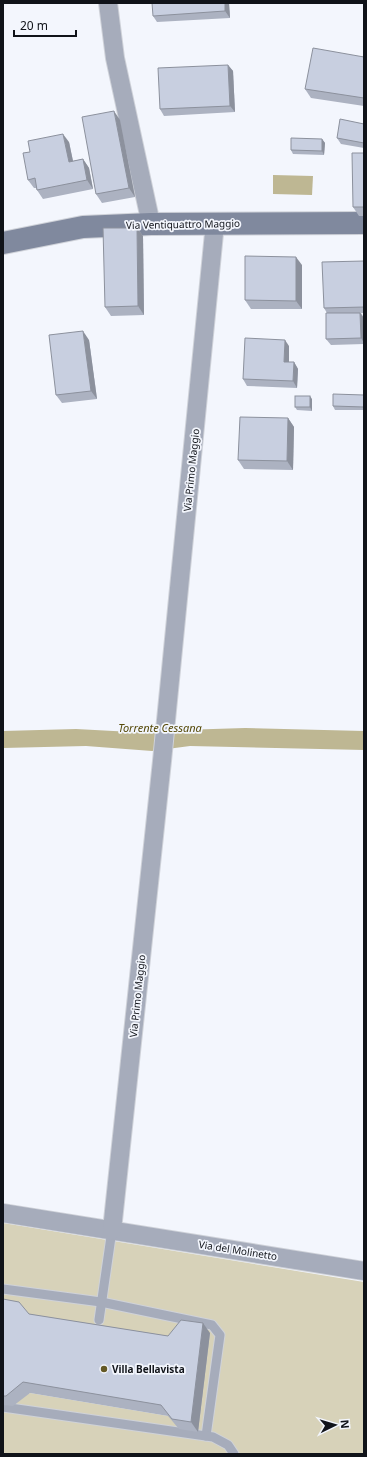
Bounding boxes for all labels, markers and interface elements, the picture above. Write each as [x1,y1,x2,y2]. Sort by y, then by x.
scale bar [14,12,76,38]
text: 20 m [20,17,48,34]
street label: Via Ventiquattro Maggio [126,216,240,232]
street label: Via Primo Maggio [180,428,202,512]
water label: Torrente Cessana [118,720,203,735]
street label: Via Primo Maggio [126,954,148,1038]
street label: Via del Molinetto [198,1237,278,1263]
place label: Villa Bellavista [112,1362,185,1376]
marker: Villa Bellavista [99,1364,109,1374]
north arrow [315,1405,355,1445]
text: N [338,1419,353,1429]

